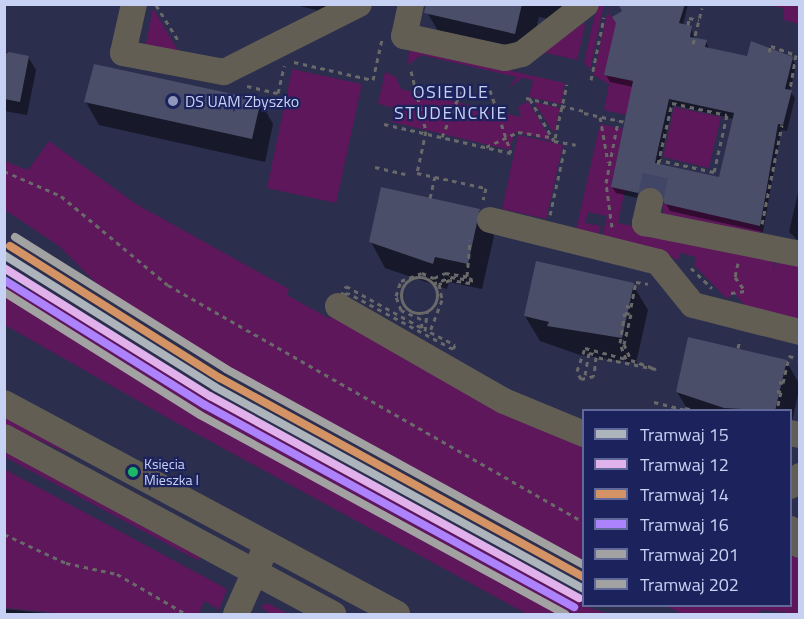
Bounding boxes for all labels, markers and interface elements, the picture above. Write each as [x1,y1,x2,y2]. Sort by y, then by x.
district label: OSIEDLE STUDENCKIE [394,82,508,124]
place label: DS UAM Zbyszko [185,91,299,111]
marker: DS UAM Zbyszko [166,94,180,108]
legend [582,409,792,607]
text: Tramwaj 15 [640,421,729,448]
text: Tramwaj 12 [640,451,729,478]
place label: Księcia Mieszka I [144,456,199,488]
marker: Księcia Mieszka I [127,466,139,478]
text: Tramwaj 14 [640,481,729,508]
text: Tramwaj 16 [640,511,729,538]
text: Tramwaj 201 [640,541,739,568]
text: Tramwaj 202 [640,571,739,598]

